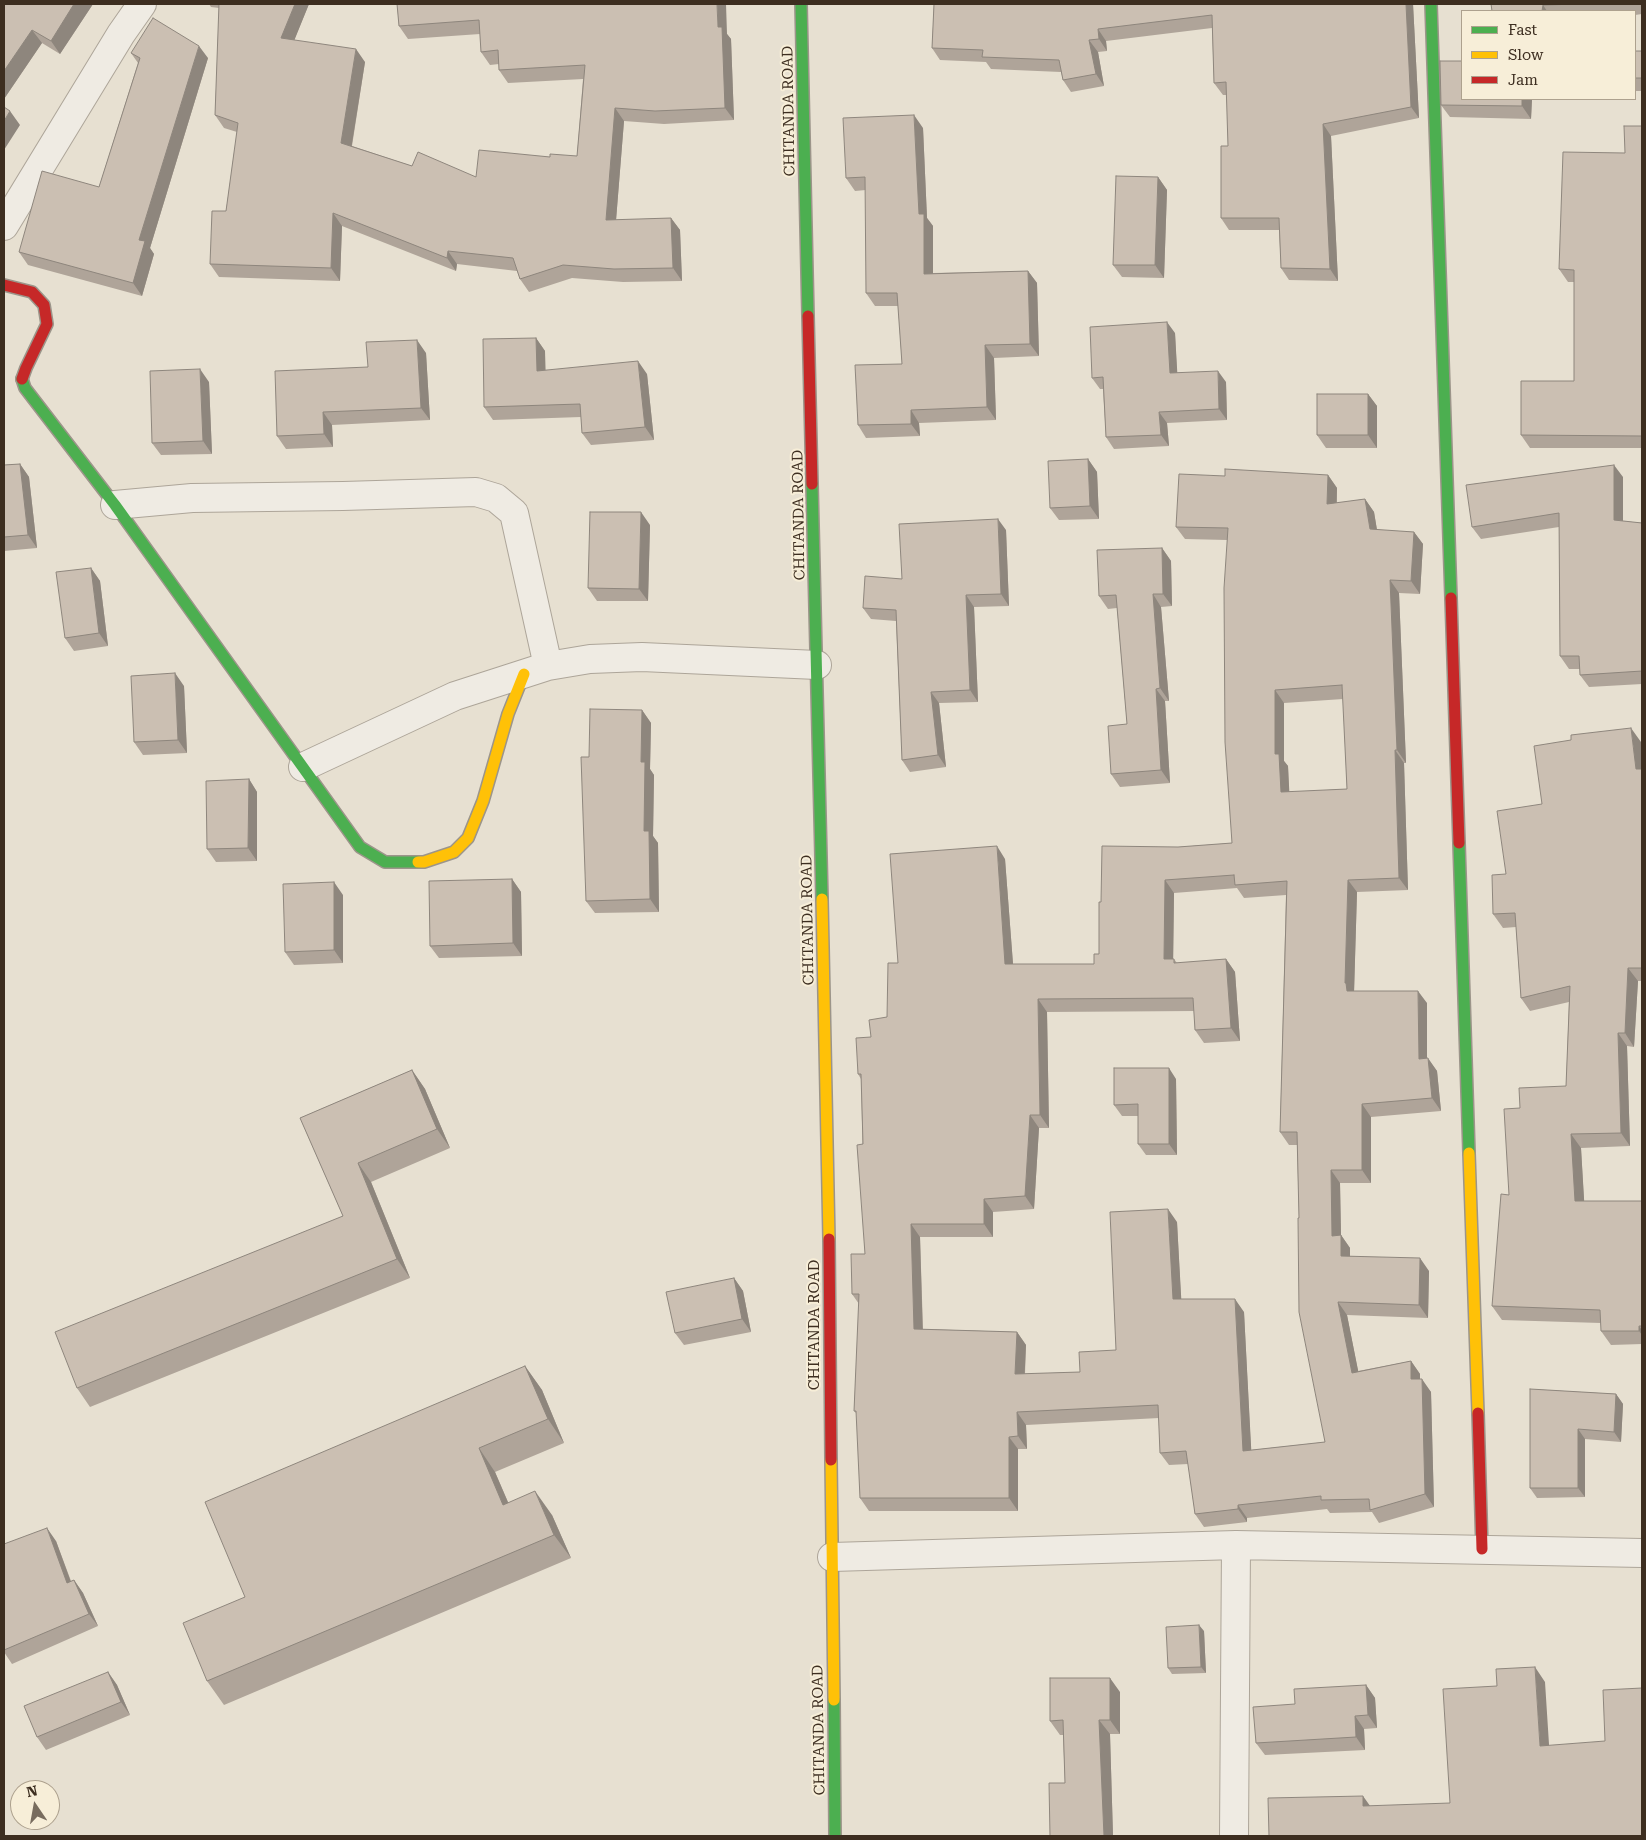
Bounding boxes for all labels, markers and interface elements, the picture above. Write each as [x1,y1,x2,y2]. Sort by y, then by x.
legend [1461,10,1636,100]
text: Fast [1508,21,1537,39]
street label: CHITANDA ROAD [779,46,799,176]
text: Slow [1508,46,1543,64]
text: Jam [1508,71,1538,89]
street label: CHITANDA ROAD [789,450,809,580]
street label: CHITANDA ROAD [798,855,818,985]
street label: CHITANDA ROAD [806,1260,824,1390]
street label: CHITANDA ROAD [809,1665,829,1795]
north arrow [10,1780,60,1830]
text: N [25,1782,39,1800]

